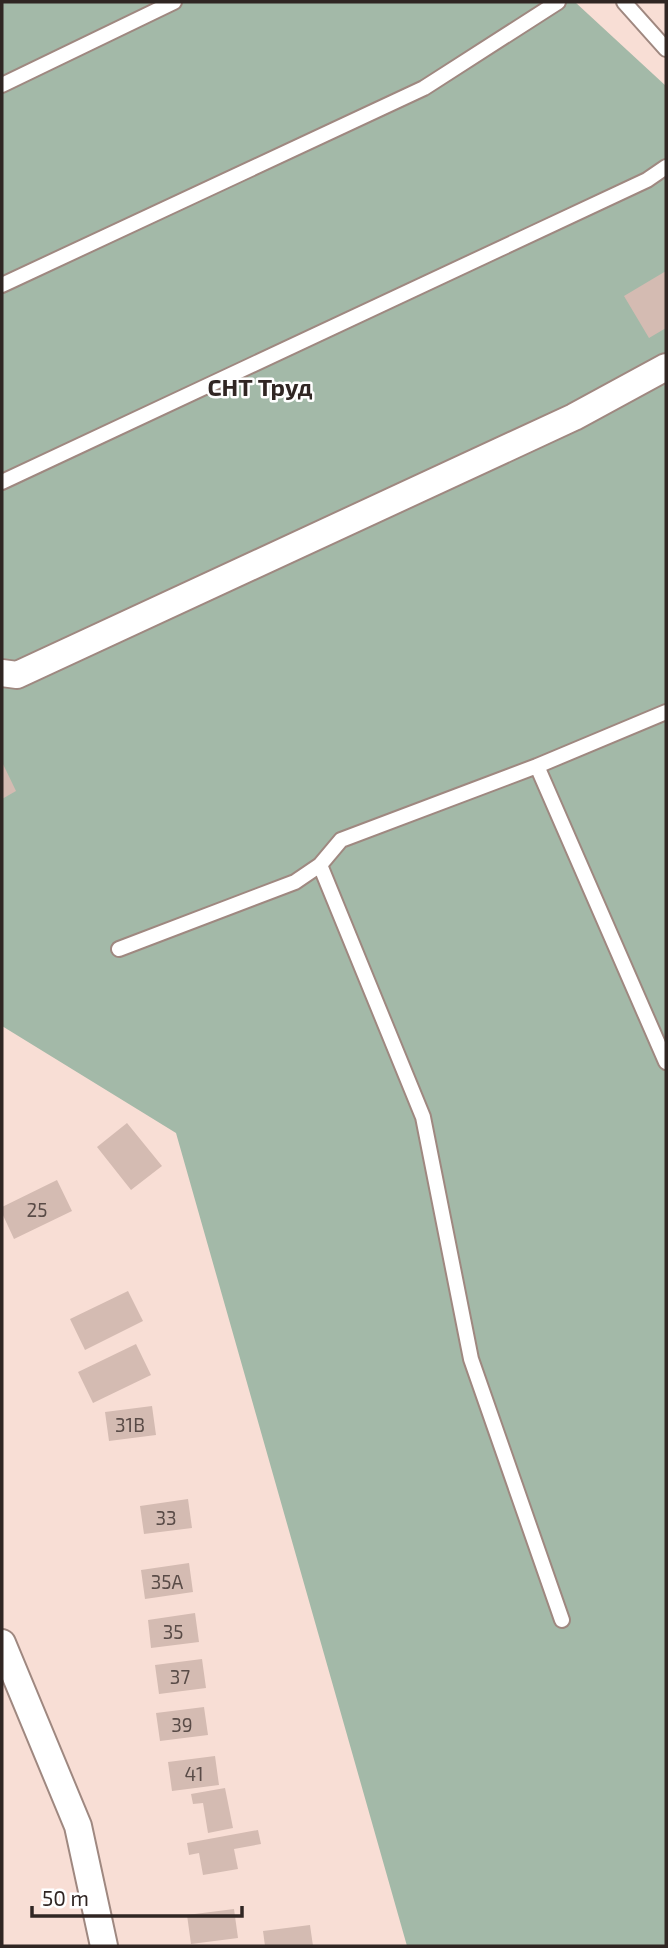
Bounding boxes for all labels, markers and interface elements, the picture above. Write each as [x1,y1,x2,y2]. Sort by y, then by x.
district label: СНТ Труд [207,372,313,401]
house number: 25 [27,1198,47,1221]
house number: 31В [115,1413,145,1436]
house number: 33 [155,1506,177,1529]
house number: 35А [151,1570,183,1593]
house number: 35 [163,1620,183,1643]
house number: 37 [170,1665,190,1688]
house number: 39 [171,1713,193,1736]
house number: 41 [184,1762,204,1785]
scale bar [32,1874,242,1918]
text: 50 m [42,1885,89,1910]

